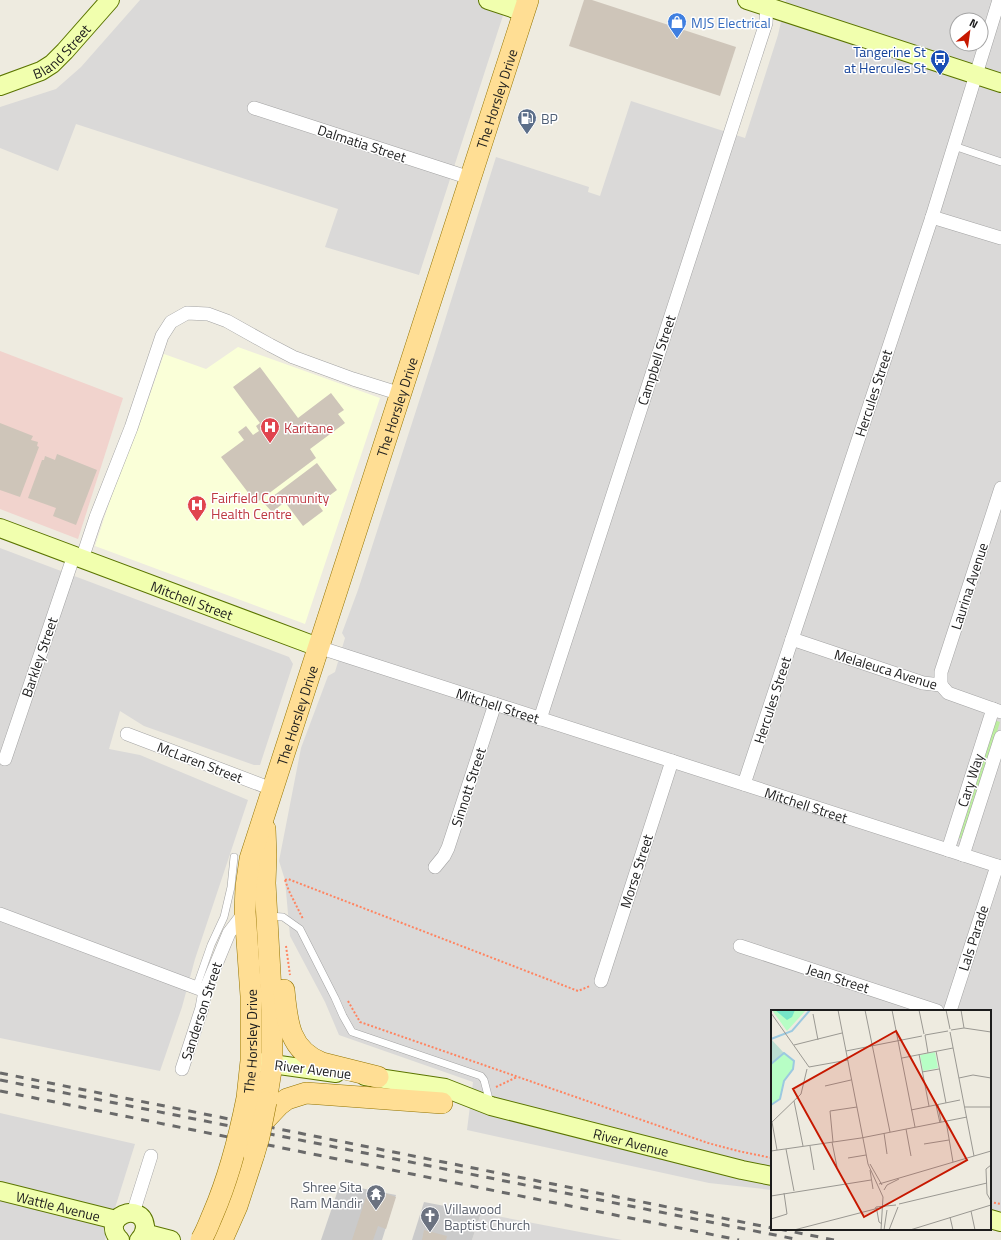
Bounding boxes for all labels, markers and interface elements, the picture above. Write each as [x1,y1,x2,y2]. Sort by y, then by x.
shop icon: MJS Electrical [666,11,688,39]
place label: MJS Electrical [691,12,771,33]
north arrow [949,12,989,52]
text: N [967,14,981,32]
street label: Bland Street [30,19,95,84]
place label: Tangerine St at Hercules St [844,41,926,78]
street label: The Horsley Drive [470,46,522,151]
bus stop icon: Tangerine St at Hercules St [929,48,951,76]
fuel station icon: BP [516,107,538,135]
place label: BP [541,108,558,129]
street label: Dalmatia Street [315,119,409,167]
street label: Campbell Street [632,312,681,408]
street label: Hercules Street [849,347,897,439]
street label: The Horsley Drive [370,354,422,460]
hospital icon: Karitane [259,416,281,444]
place label: Karitane [284,417,333,438]
place label: Fairfield Community Health Centre [211,487,330,524]
hospital icon: Fairfield Community Health Centre [186,494,208,522]
street label: Laurina Avenue [945,540,993,632]
street label: Mitchell Street [148,575,236,625]
street label: Barkley Street [16,614,63,700]
street label: Melaleuca Avenue [832,643,940,695]
street label: Hercules Street [748,654,796,746]
street label: The Horsley Drive [271,662,323,768]
street label: Mitchell Street [454,682,542,728]
street label: McLaren Street [154,736,246,788]
street label: Sinnott Street [445,745,491,829]
street label: Cary Way [951,750,989,810]
street label: Mitchell Street [762,781,851,828]
street label: Morse Street [614,831,658,911]
street label: Lals Parade [952,902,994,974]
street label: Jean Street [804,958,872,998]
street label: Sanderson Street [175,959,227,1063]
street label: The Horsley Drive [237,989,262,1094]
inset map [771,1010,991,1230]
street label: River Avenue [273,1054,353,1084]
street label: River Avenue [591,1122,671,1161]
place label: Shree Sita Ram Mandir [290,1176,362,1213]
temple icon: Shree Sita Ram Mandir [365,1183,387,1211]
street label: Wattle Avenue [14,1185,103,1226]
place label: Villawood Baptist Church [444,1198,530,1235]
church icon: Villawood Baptist Church [419,1205,441,1233]

